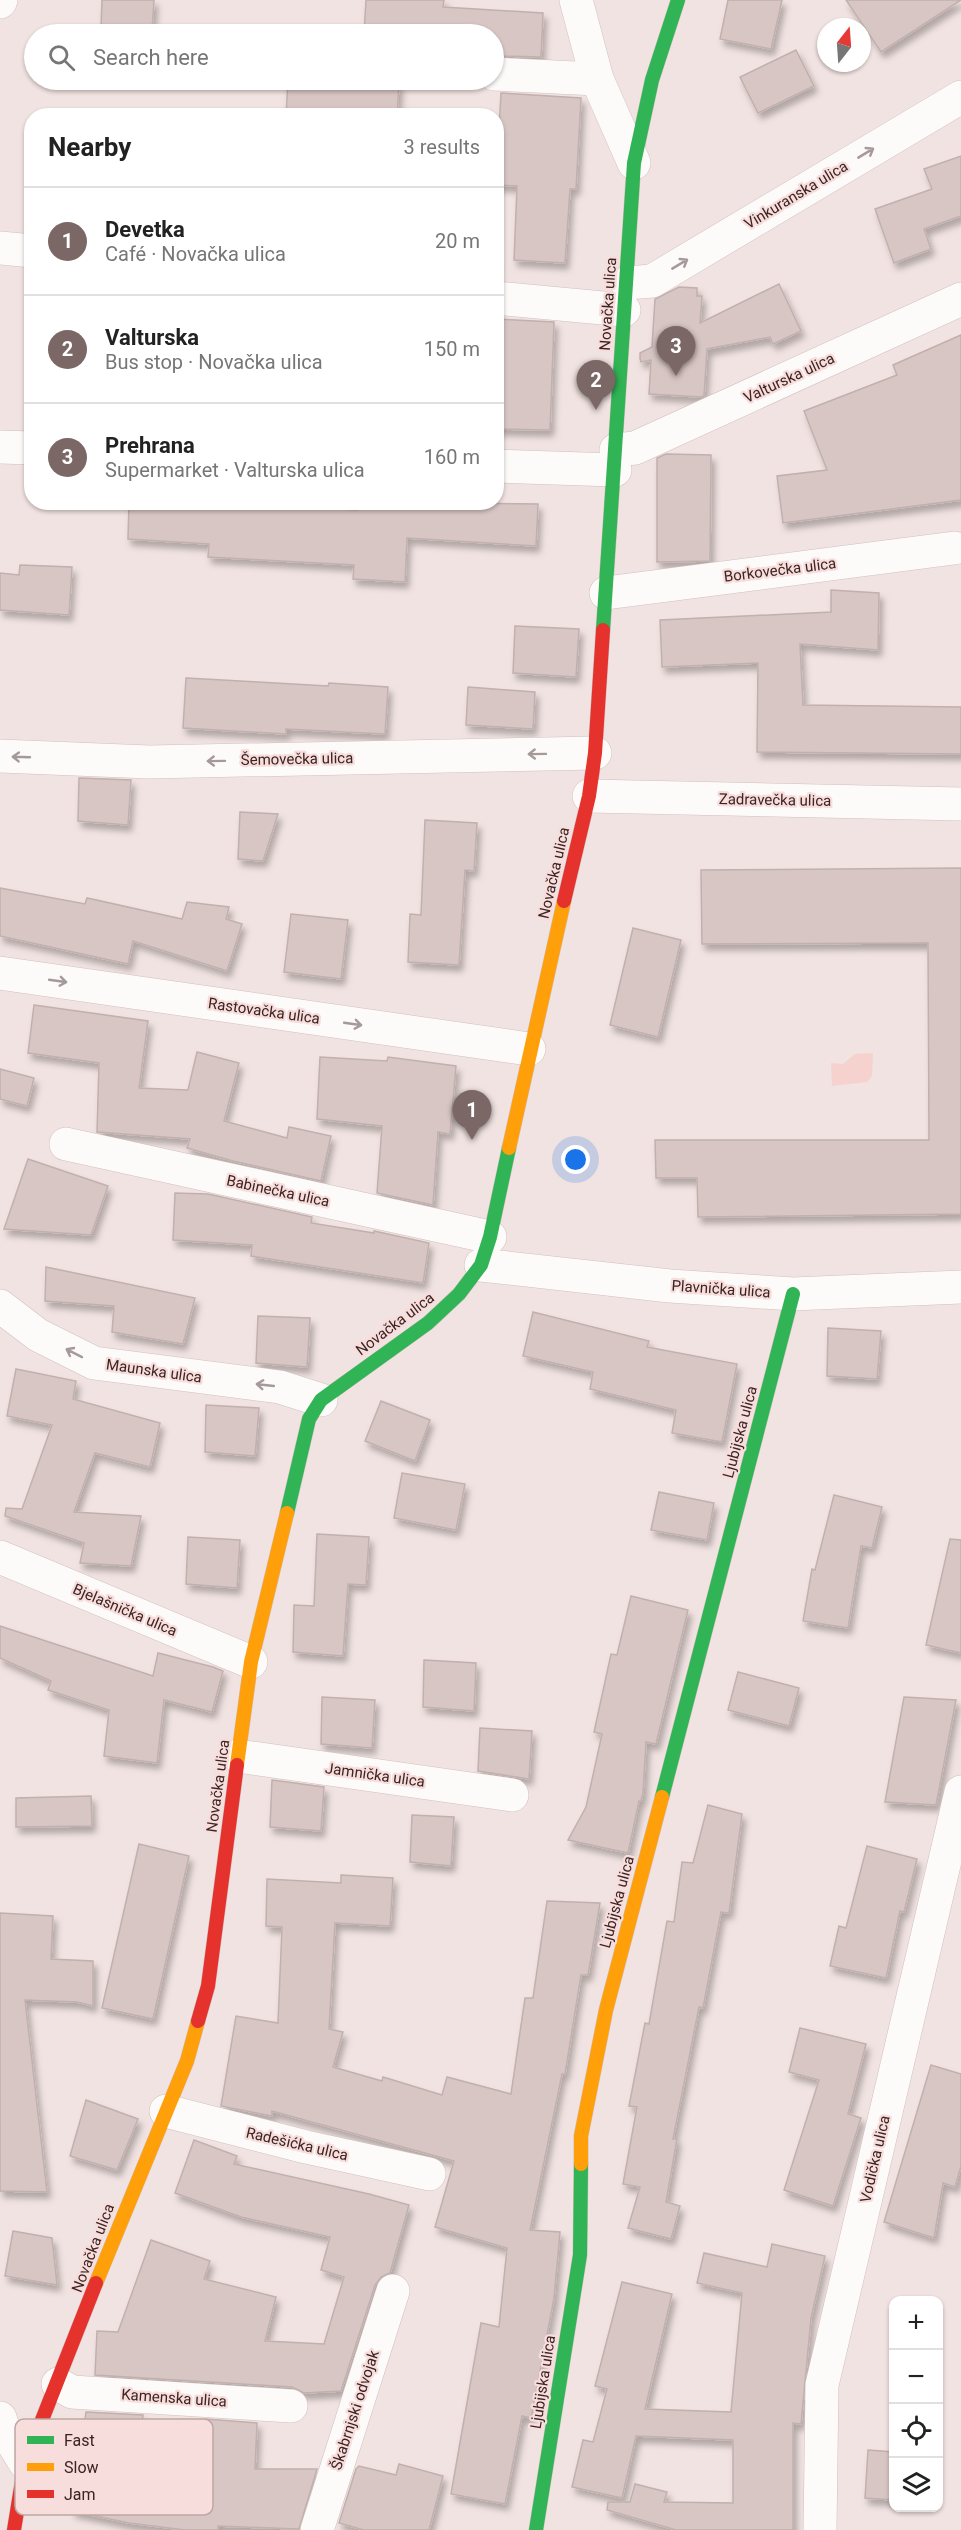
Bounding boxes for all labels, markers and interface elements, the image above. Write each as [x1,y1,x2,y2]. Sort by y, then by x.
north arrow [817,18,871,72]
search box [24,24,504,90]
icon: search [45,41,78,74]
text: Search here [93,45,209,70]
text: Nearby [48,132,131,162]
text: 3 results [404,135,480,159]
one-way arrow [857,147,874,159]
street label: Vinkuranska ulica [741,157,851,233]
text: Devetka [105,217,185,242]
text: 1 [62,229,73,253]
text: 20 m [435,229,480,253]
text: Café · Novačka ulica [105,242,286,266]
street label: Novačka ulica [596,257,620,351]
one-way arrow [671,258,688,270]
text: Valturska [105,325,199,350]
pin: 3 [656,326,696,376]
text: 2 [62,337,73,361]
text: 150 m [424,337,480,361]
street label: Valturska ulica [741,349,837,407]
text: Bus stop · Novačka ulica [105,350,323,374]
pin: 2 [576,360,616,410]
text: Prehrana [105,433,195,458]
text: 3 [62,445,73,469]
text: 160 m [424,445,480,469]
text: Supermarket · Valturska ulica [105,458,365,482]
street label: Borkovečka ulica [723,554,837,586]
one-way arrow [527,748,547,760]
street label: Šemovečka ulica [241,749,353,769]
one-way arrow [11,751,31,763]
one-way arrow [206,755,226,766]
street label: Zadravečka ulica [719,790,831,810]
street label: Novačka ulica [535,825,573,921]
one-way arrow [48,976,67,987]
street label: Rastovačka ulica [207,994,321,1028]
one-way arrow [342,1018,362,1029]
pin: 1 [452,1090,492,1140]
your location [561,1145,590,1174]
street label: Babinečka ulica [225,1171,331,1211]
street label: Plavnička ulica [671,1277,771,1301]
street label: Novačka ulica [352,1289,438,1359]
one-way arrow [65,1347,83,1358]
street label: Maunska ulica [105,1355,203,1387]
one-way arrow [255,1379,275,1390]
street label: Ljubijska ulica [719,1384,761,1480]
street label: Bjelašnička ulica [70,1580,180,1640]
street label: Novačka ulica [203,1739,233,1833]
street label: Jamnička ulica [324,1759,426,1791]
street label: Ljubijska ulica [596,1854,638,1950]
street label: Vodička ulica [856,2114,894,2204]
street label: Radešićka ulica [244,2124,350,2164]
street label: Novačka ulica [68,2201,118,2295]
map controls [889,2296,943,2512]
button: + [889,2296,943,2350]
street label: Ljubijska ulica [527,2334,559,2430]
street label: Škabrnjski odvojak [327,2347,383,2472]
button: − [889,2350,943,2404]
street label: Kamenska ulica [121,2385,227,2411]
button: locate [889,2404,943,2458]
legend [15,2419,213,2515]
text: Fast [64,2431,95,2450]
text: Slow [64,2458,99,2477]
button: layers [889,2458,943,2512]
text: Jam [64,2485,96,2504]

